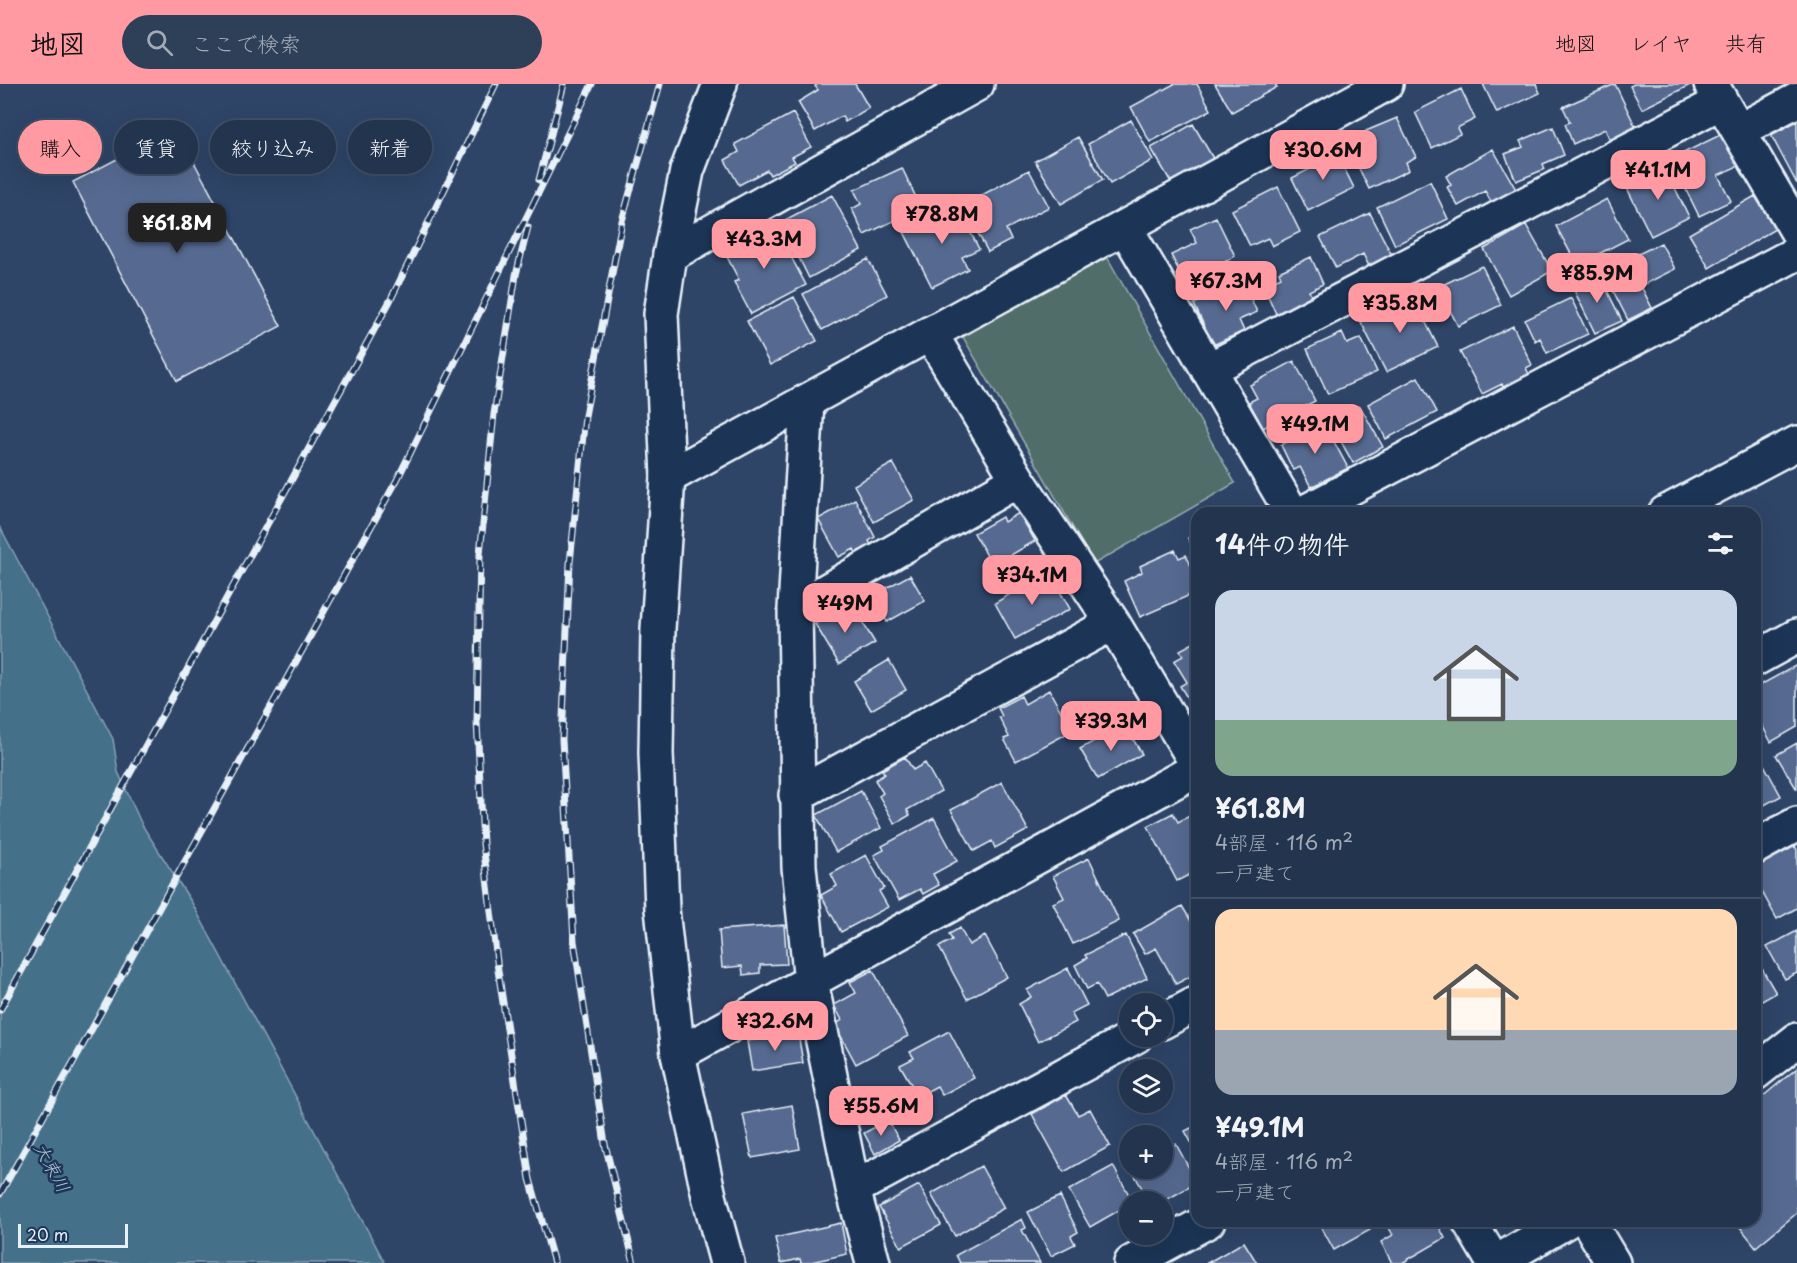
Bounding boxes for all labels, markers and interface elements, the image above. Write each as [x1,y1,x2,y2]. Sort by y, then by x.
search box [122,15,542,69]
text: 地図 [30,21,86,64]
icon: search [143,26,176,59]
text: ここで検索 [191,26,301,59]
text: 地図 [1555,26,1597,58]
text: レイヤ [1630,26,1692,58]
text: 共有 [1725,26,1767,58]
chip: 購入 [18,120,102,174]
chip: 賃貸 [114,120,198,174]
chip: 絞り込み [210,120,336,174]
chip: 新着 [348,120,432,174]
pin: ¥30.6M [1274,130,1372,181]
text: ¥30.6M [1284,134,1362,164]
pin: ¥41.1M [1609,150,1707,201]
text: ¥41.1M [1625,154,1691,184]
pin: ¥78.8M [893,194,991,245]
text: ¥78.8M [905,198,979,228]
pin: ¥61.8M [128,203,226,254]
text: ¥61.8M [142,207,212,237]
pin: ¥43.3M [715,219,813,270]
text: ¥43.3M [726,223,802,253]
pin: ¥85.9M [1548,253,1646,304]
text: ¥85.9M [1561,257,1633,287]
pin: ¥67.3M [1177,261,1275,312]
text: ¥67.3M [1190,265,1262,295]
pin: ¥35.8M [1351,283,1449,334]
text: ¥35.8M [1362,287,1438,317]
pin: ¥49.1M [1266,404,1364,455]
text: ¥49.1M [1280,408,1350,438]
text: 14件の物件 [1215,524,1349,563]
icon: filters [1704,527,1737,560]
pin: ¥34.1M [983,555,1081,606]
text: ¥34.1M [996,559,1068,589]
pin: ¥49M [809,583,881,634]
text: ¥49M [817,587,873,617]
icon: home [1422,629,1530,737]
pin: ¥39.3M [1062,701,1160,752]
text: ¥39.3M [1075,705,1147,735]
text: ¥61.8M [1215,788,1306,827]
text: 4部屋 · 116 m² [1215,827,1353,857]
text: 一戸建て [1215,857,1295,887]
icon: home [1422,948,1530,1056]
map controls [1119,993,1173,1245]
button: locate [1119,993,1173,1047]
pin: ¥32.6M [726,1001,824,1052]
text: ¥32.6M [736,1005,814,1035]
button: layers [1119,1059,1173,1113]
pin: ¥55.6M [832,1086,930,1137]
text: ¥55.6M [843,1090,919,1120]
text: ¥49.1M [1215,1107,1305,1146]
button: + [1119,1125,1173,1179]
water label: 大束川 [28,1137,78,1197]
text: 4部屋 · 116 m² [1215,1146,1353,1176]
text: 一戸建て [1215,1176,1295,1206]
button: − [1119,1191,1173,1245]
scale bar [18,1221,128,1248]
text: 20 m [27,1222,68,1246]

